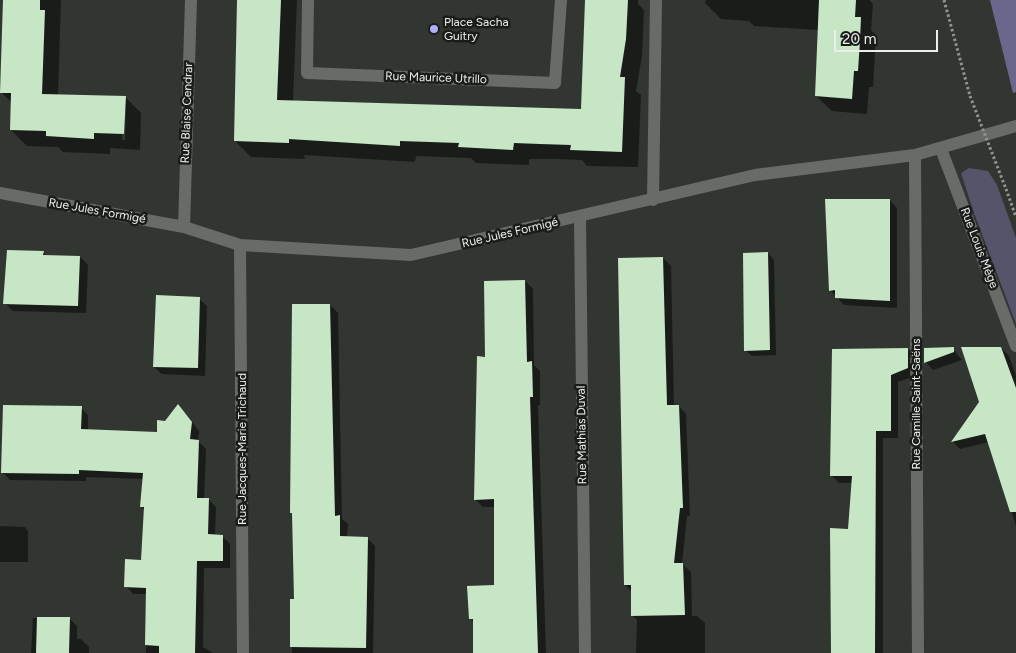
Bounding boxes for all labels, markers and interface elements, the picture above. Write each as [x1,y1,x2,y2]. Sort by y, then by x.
place label: Place Sacha Guitry [444,15,509,43]
scale bar [836,20,940,52]
marker: Place Sacha Guitry [428,23,440,35]
text: 20 m [842,30,876,48]
street label: Rue Blaise Cendrar [178,62,196,164]
street label: Rue Maurice Utrillo [385,69,487,87]
street label: Rue Jules Formigé [47,195,147,227]
street label: Rue Louis Mège [957,206,1001,290]
street label: Rue Jules Formigé [460,215,560,251]
street label: Rue Camille Saint-Saëns [909,338,923,470]
street label: Rue Jacques-Marie Trichaud [235,373,249,525]
street label: Rue Mathias Duval [574,386,590,484]

